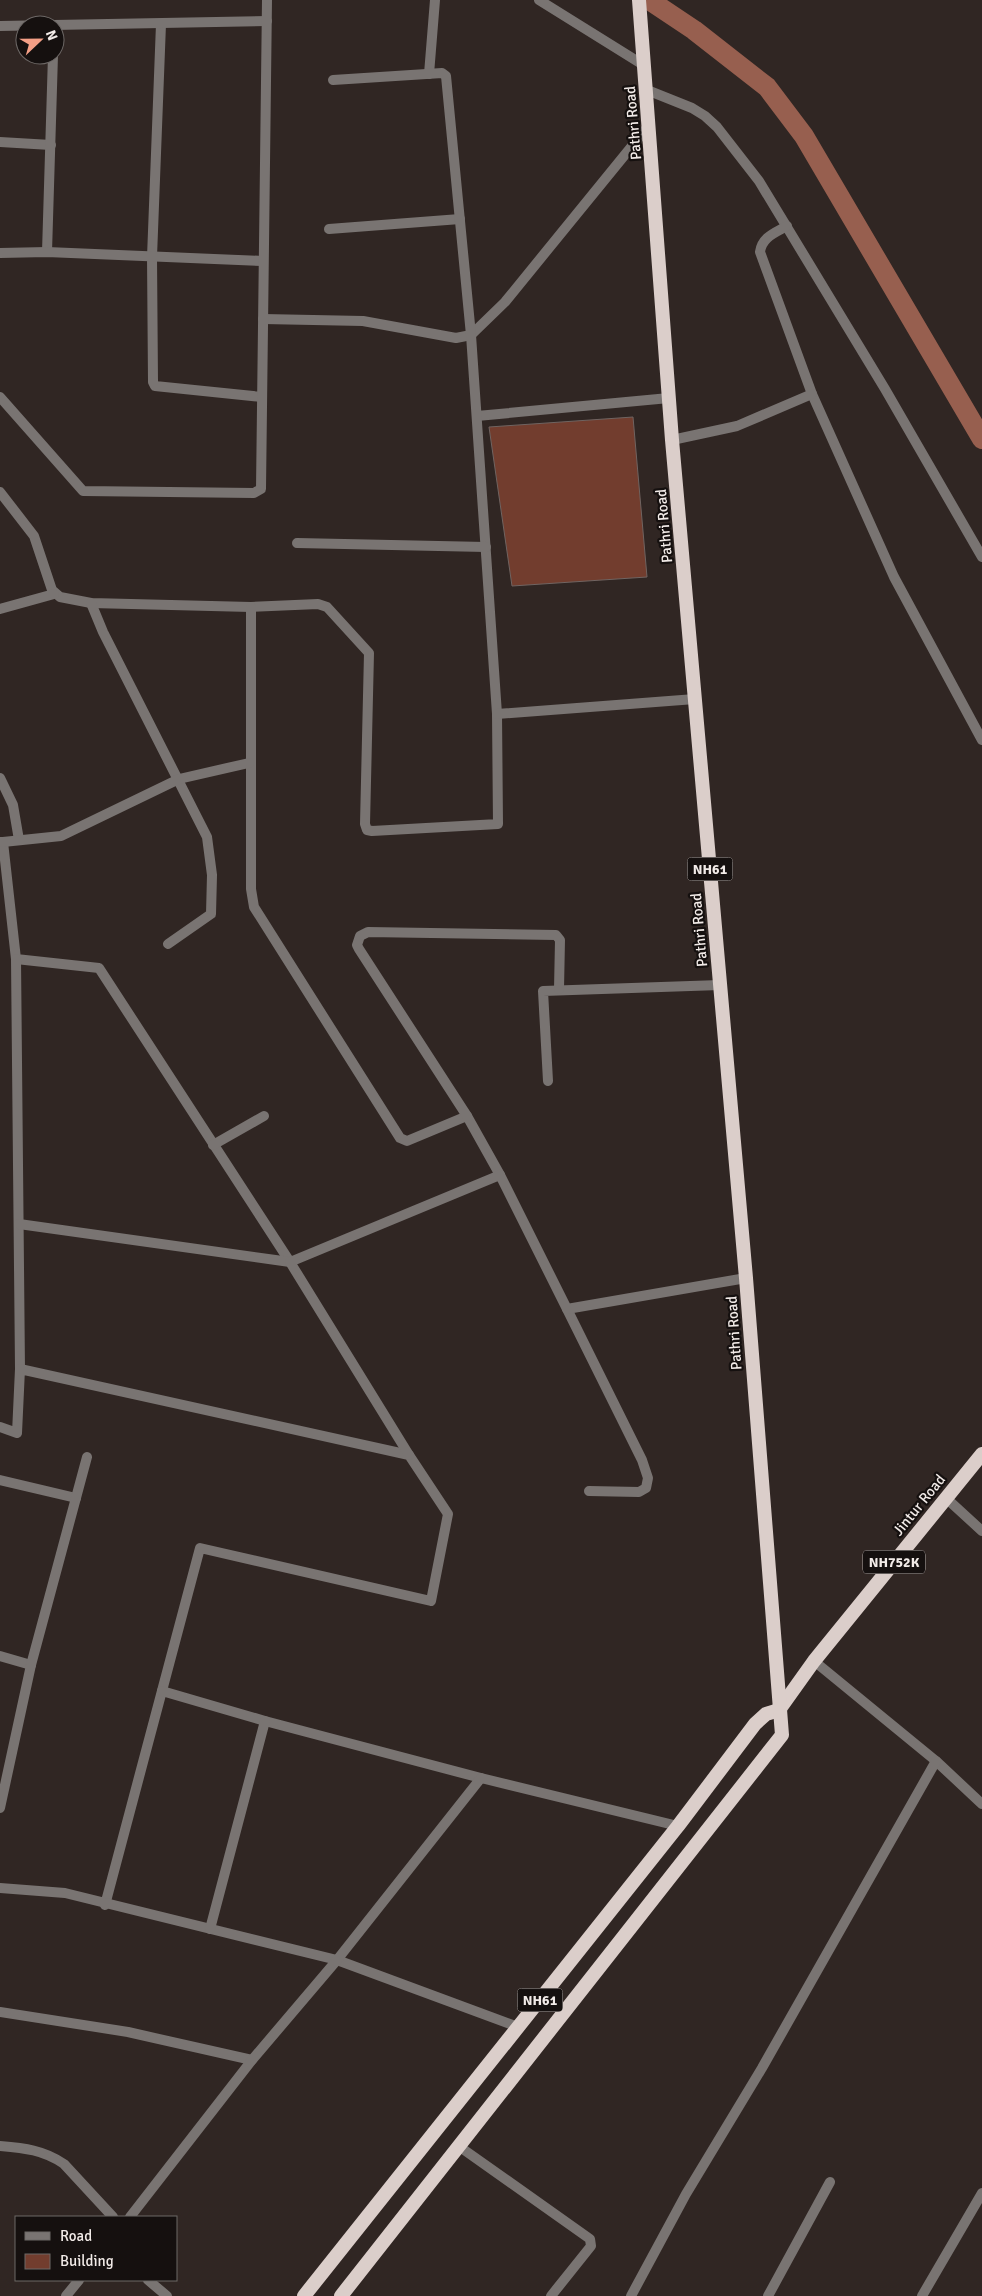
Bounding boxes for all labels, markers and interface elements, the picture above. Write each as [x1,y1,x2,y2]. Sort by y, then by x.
north arrow [15,15,65,65]
text: N [42,28,61,43]
street label: Pathri Road [621,85,645,161]
street label: Pathri Road [652,488,676,564]
road number: NH61 [688,858,732,881]
street label: Pathri Road [687,892,711,968]
street label: Pathri Road [722,1295,746,1371]
street label: Jintur Road [889,1471,949,1539]
road number: NH752K [863,1550,925,1574]
road number: NH61 [518,1988,562,2012]
legend [15,2216,178,2281]
text: Road [60,2227,92,2245]
text: Building [60,2252,114,2270]

